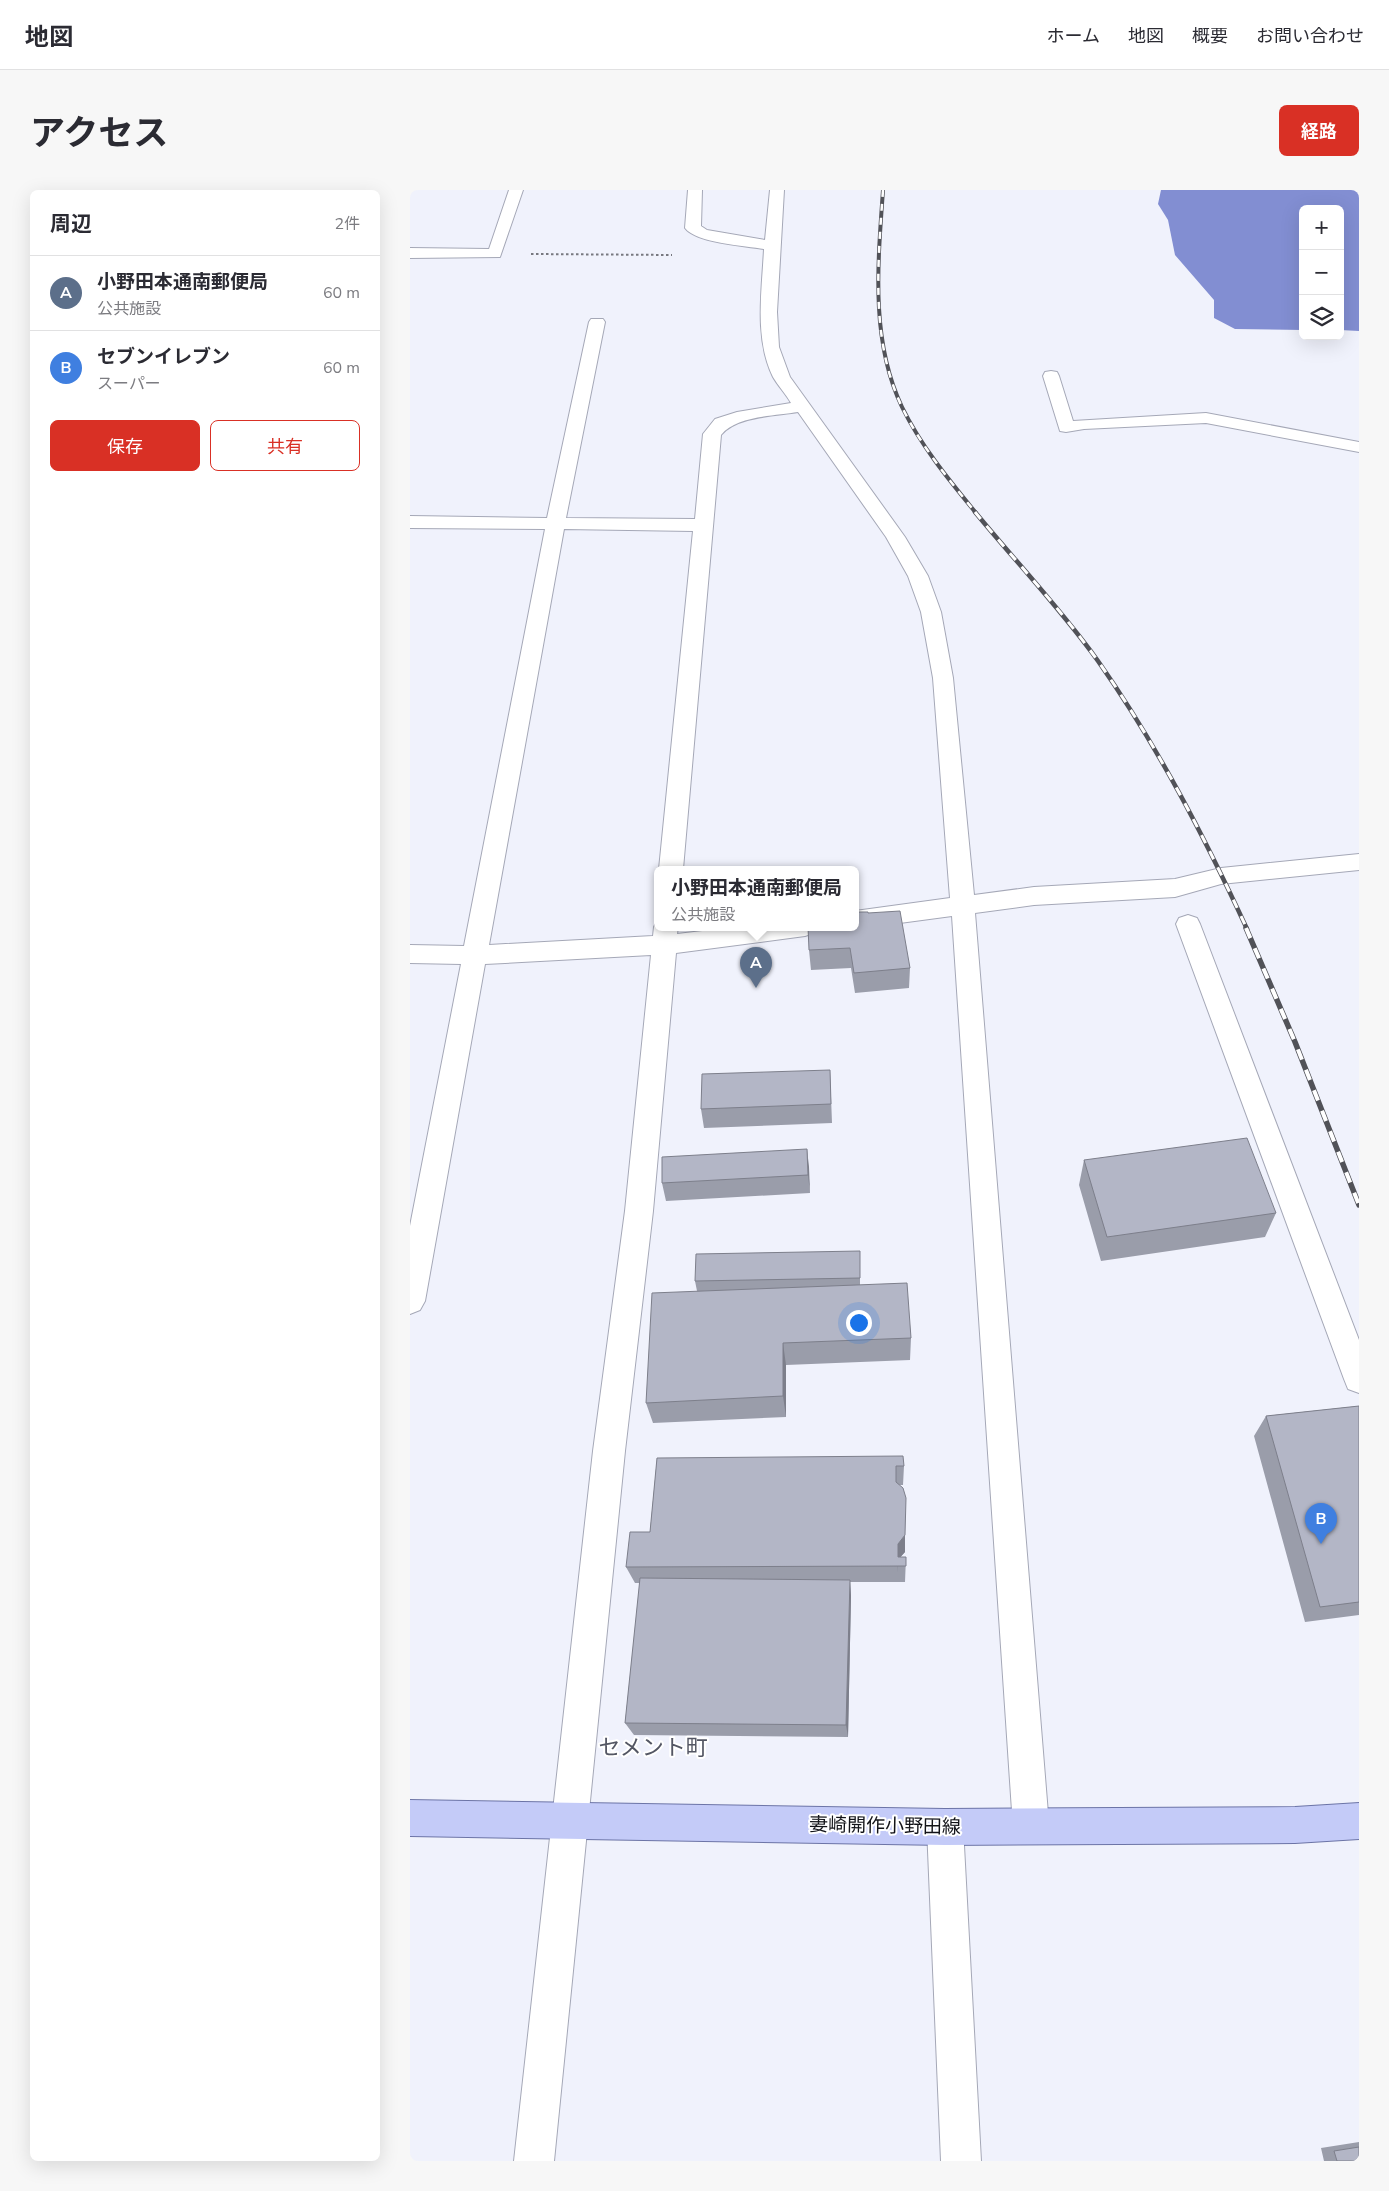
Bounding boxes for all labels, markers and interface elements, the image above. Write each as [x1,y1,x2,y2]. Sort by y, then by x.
text: 地図 [25,21,73,53]
text: ホーム [1047,24,1100,48]
text: 地図 [1128,24,1164,48]
text: 概要 [1192,24,1228,48]
text: お問い合わせ [1256,24,1364,48]
button: 経路 [1279,105,1359,156]
text: アクセス [30,110,168,157]
map controls [1299,205,1344,340]
button: + [1299,205,1344,250]
text: 周辺 [50,210,92,238]
text: 2件 [334,213,360,235]
button: − [1299,250,1344,295]
text: 小野田本通南郵便局 [97,269,268,295]
text: A [60,282,72,304]
text: 60 m [323,282,360,304]
button: layers [1299,295,1344,340]
text: 公共施設 [97,298,161,320]
text: セブンイレブン [97,344,230,370]
text: B [60,357,72,379]
text: 60 m [323,357,360,379]
text: スーパー [97,373,161,395]
button: 保存 [50,420,200,471]
button: 共有 [210,420,360,471]
popup [654,866,859,931]
text: 小野田本通南郵便局 [671,875,842,901]
text: 公共施設 [671,904,735,926]
pin: A [740,947,772,988]
your location [846,1310,872,1336]
pin: B [1305,1503,1337,1544]
district label: セメント町 [598,1733,708,1763]
street label: 妻崎開作小野田線 [809,1812,961,1840]

